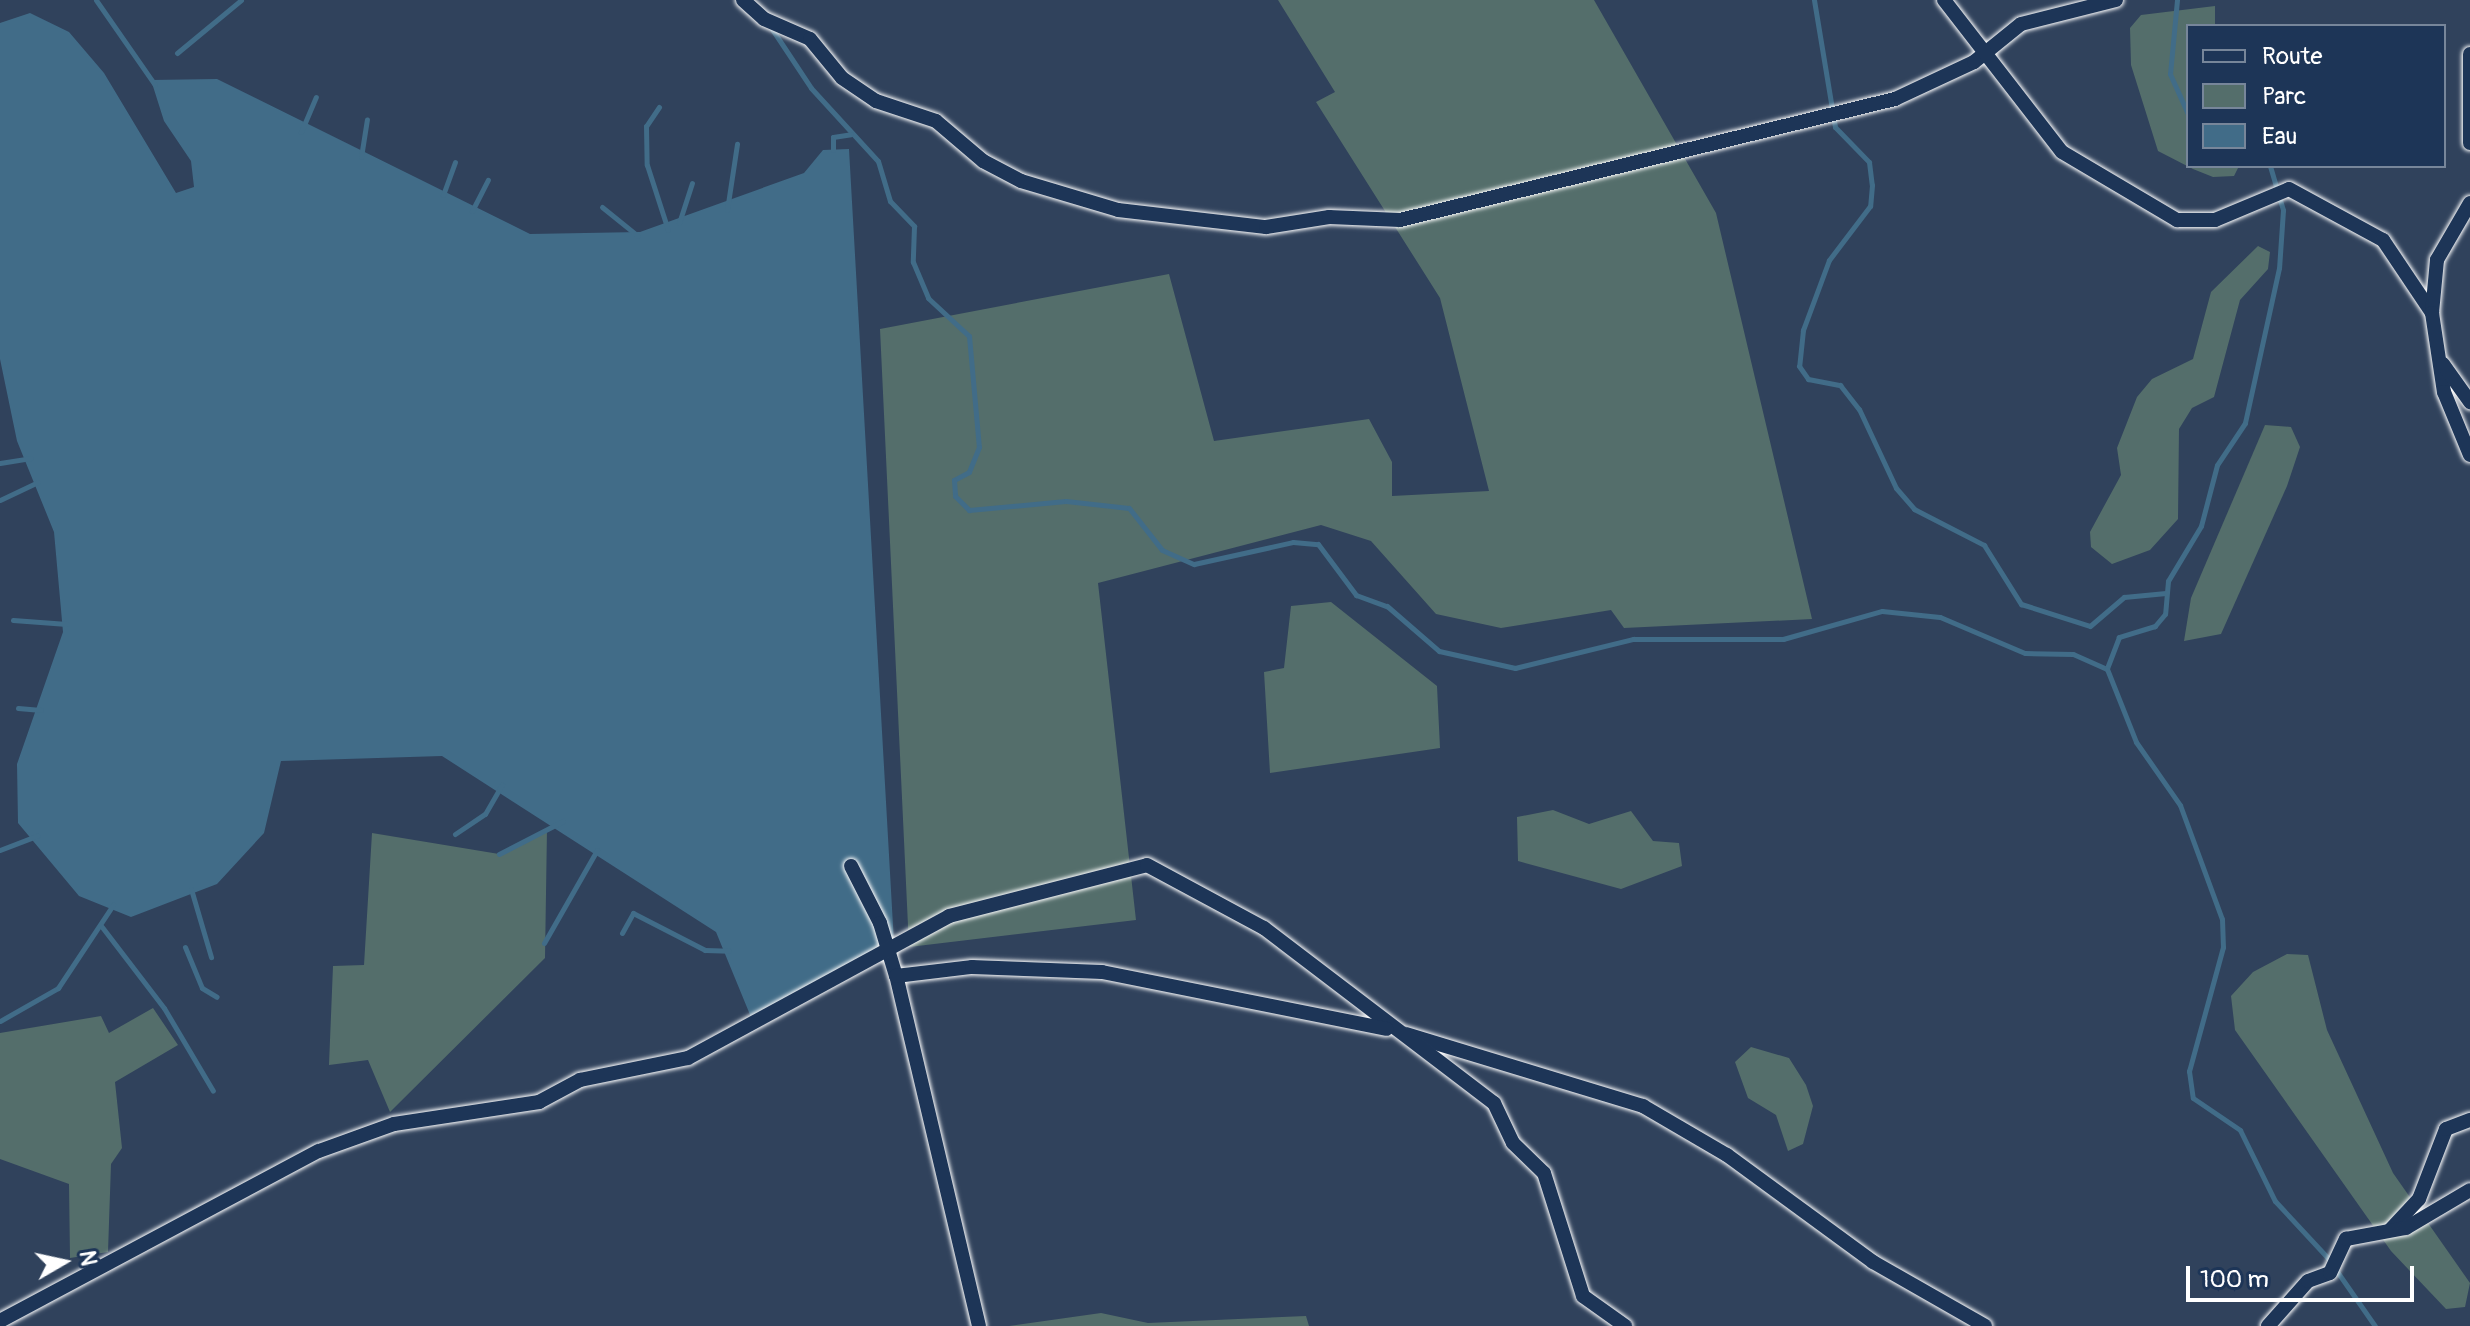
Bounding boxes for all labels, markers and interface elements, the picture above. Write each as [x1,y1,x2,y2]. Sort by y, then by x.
legend [2186,24,2446,168]
text: Route [2262,42,2322,71]
text: Parc [2262,82,2306,111]
text: Eau [2262,122,2297,151]
north arrow [24,1222,104,1302]
text: N [73,1249,103,1268]
scale bar [2190,1250,2418,1300]
text: 100 m [2200,1265,2269,1294]

